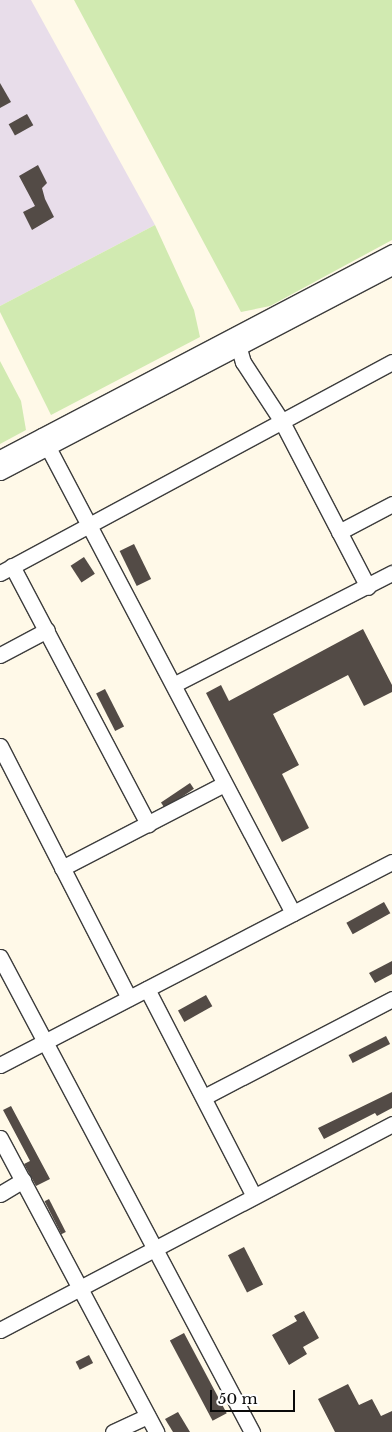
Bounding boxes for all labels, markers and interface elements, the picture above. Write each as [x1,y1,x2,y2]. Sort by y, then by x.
scale bar [212,1380,297,1412]
text: 50 m [218,1389,258,1408]

